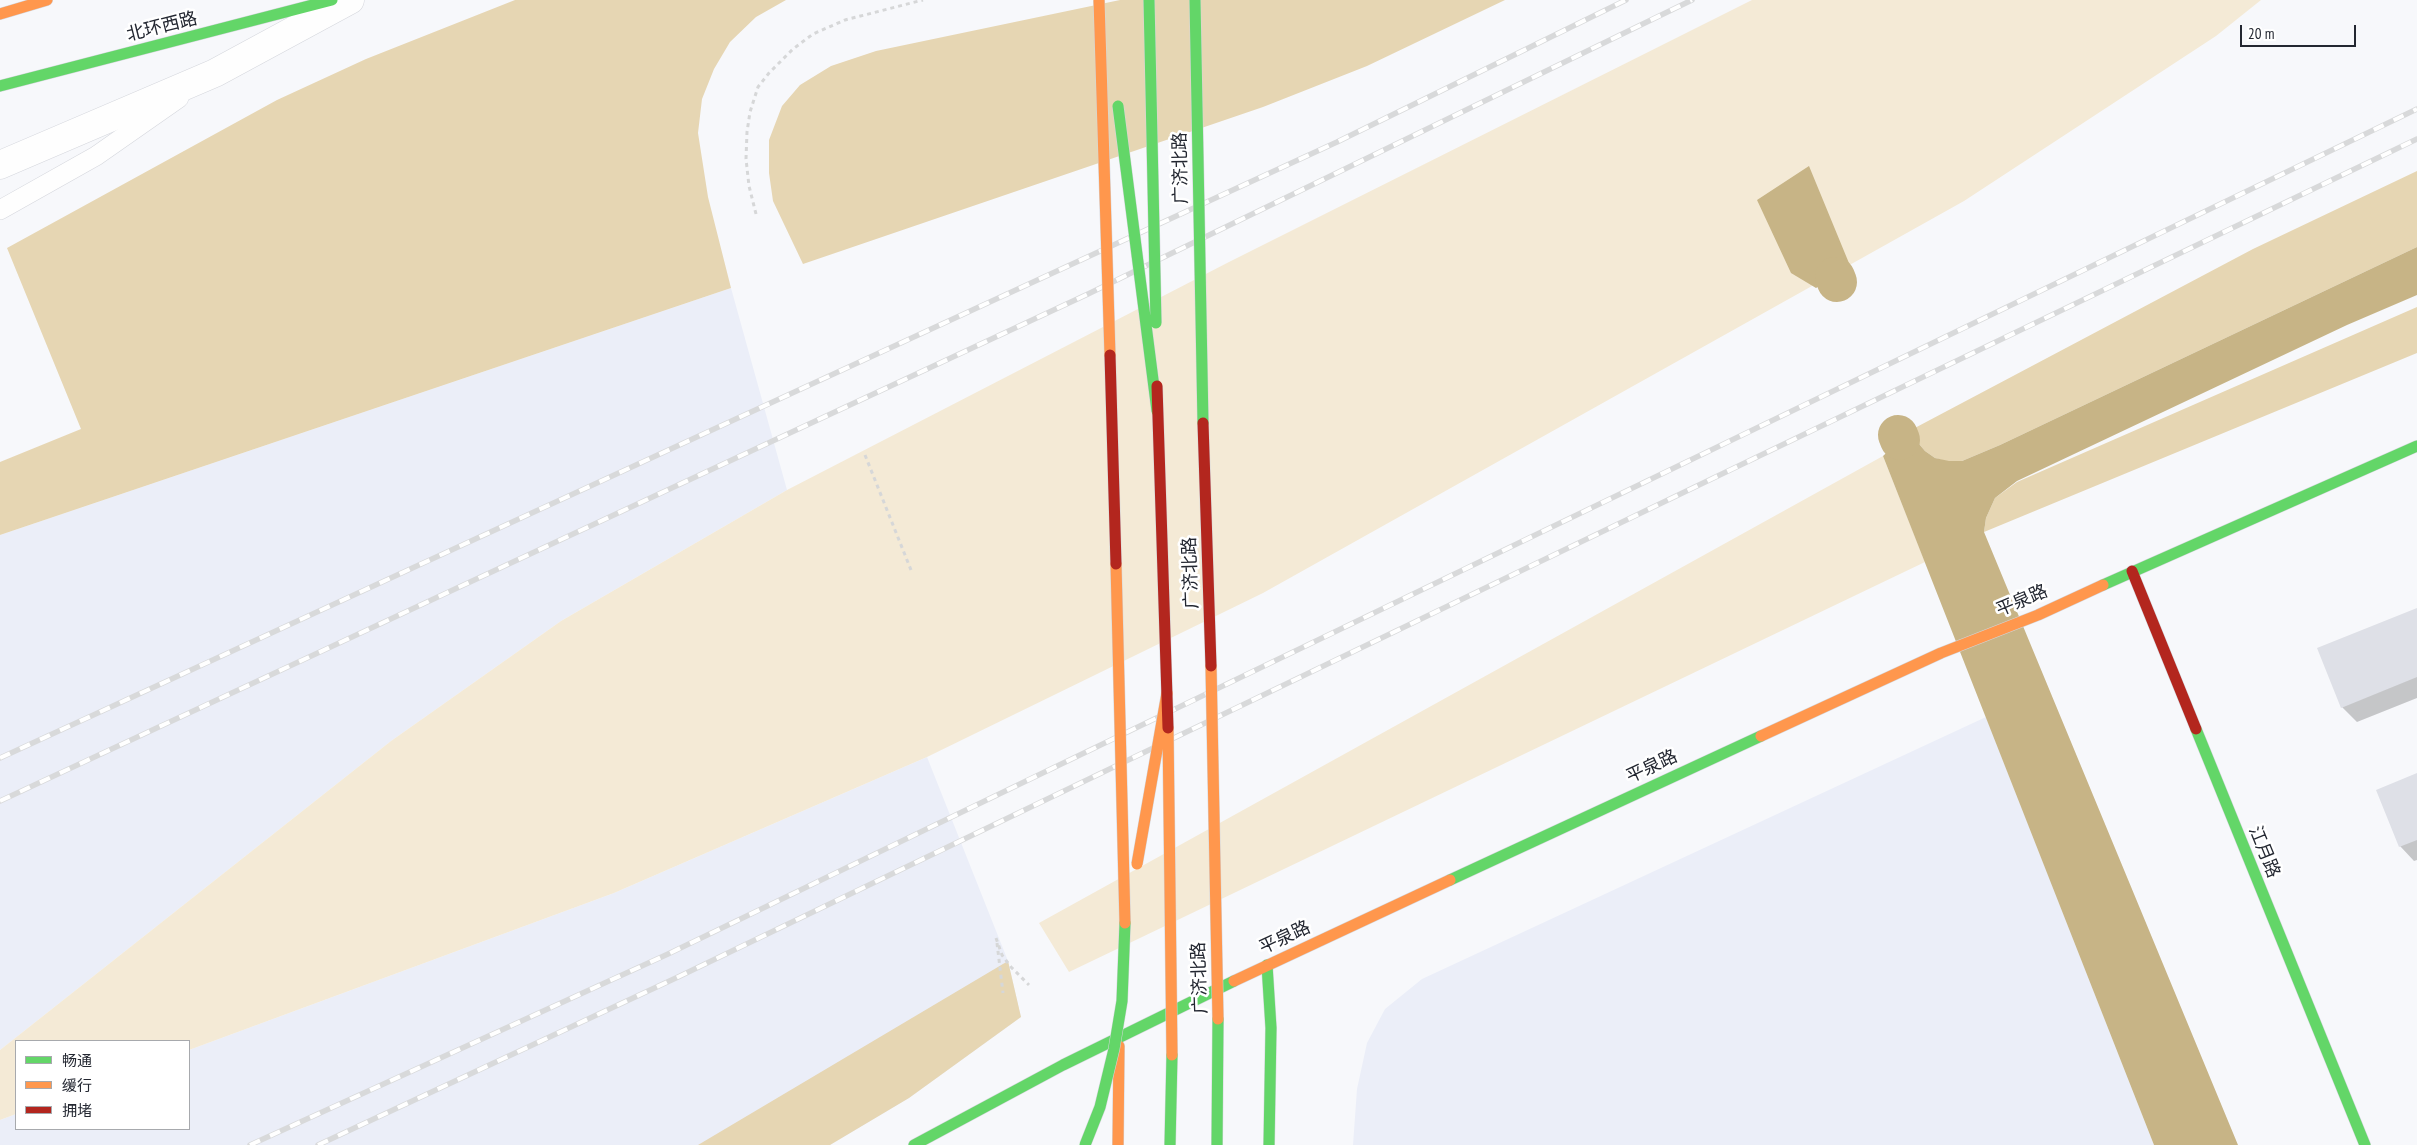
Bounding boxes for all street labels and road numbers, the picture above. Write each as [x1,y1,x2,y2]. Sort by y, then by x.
street label: 北环西路 [124,8,200,46]
street label: 广济北路 [1170,132,1192,204]
street label: 广济北路 [1179,537,1203,609]
street label: 平泉路 [1993,581,2051,621]
street label: 平泉路 [1623,746,1681,788]
street label: 江月路 [2244,823,2284,881]
street label: 平泉路 [1256,917,1314,959]
street label: 广济北路 [1188,942,1212,1014]

